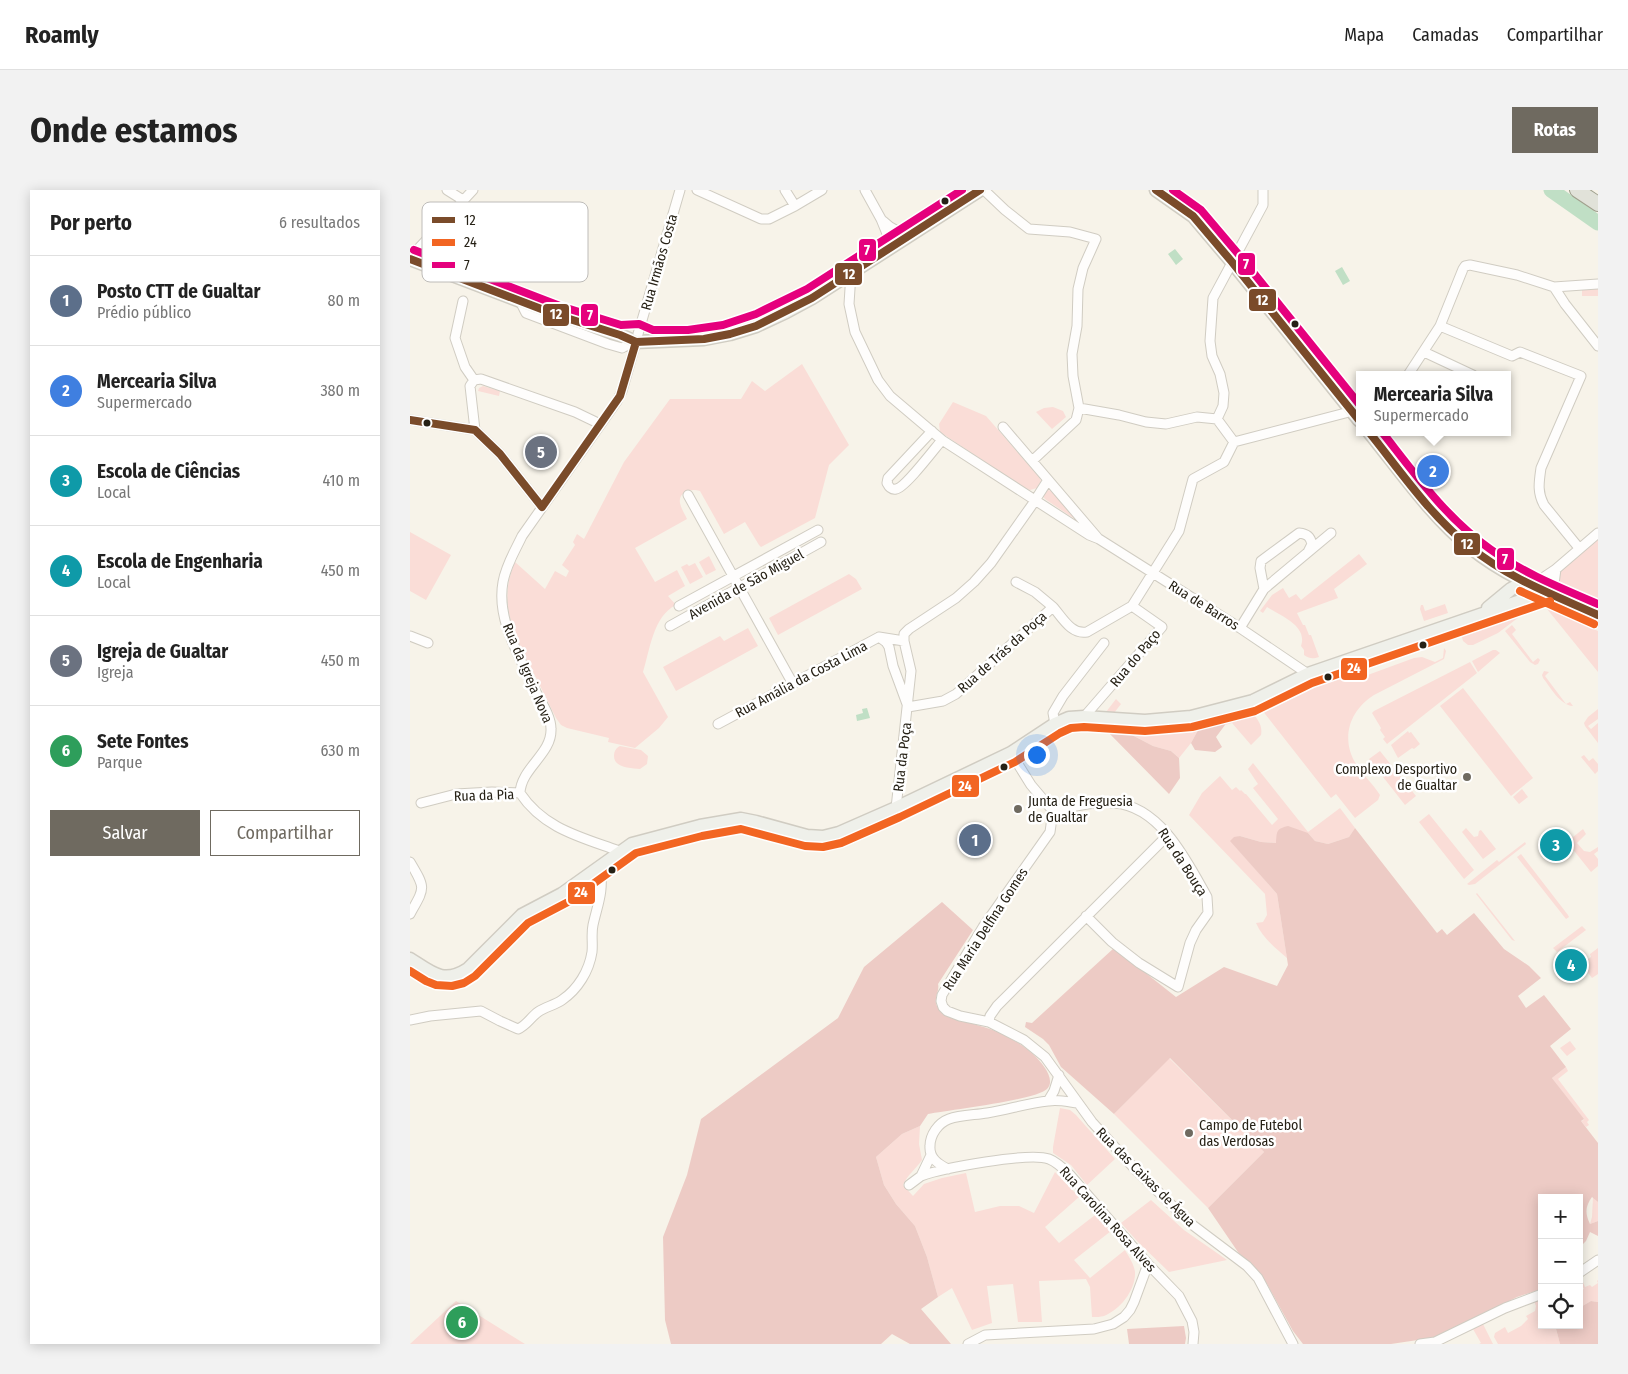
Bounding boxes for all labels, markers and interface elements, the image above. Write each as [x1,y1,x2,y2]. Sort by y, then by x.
text: Roamly [25,21,99,49]
text: Mapa [1344,24,1384,46]
text: Camadas [1412,24,1479,46]
text: Compartilhar [1507,24,1603,46]
button: Rotas [1512,107,1598,153]
text: Onde estamos [30,109,238,151]
unlabelled marker [940,196,950,206]
legend [422,202,588,282]
text: Por perto [50,210,132,236]
text: 12 [464,212,476,229]
street label: Rua Irmãos Costa [638,212,681,312]
text: 6 resultados [279,213,360,232]
text: 24 [464,234,477,251]
line badge: 7 [858,238,877,262]
text: 7 [864,242,870,259]
line badge: 7 [1237,252,1256,276]
text: 7 [1243,256,1249,273]
text: 7 [464,257,470,274]
line badge: 12 [834,262,863,286]
text: 12 [843,266,856,283]
text: Posto CTT de Gualtar [97,280,260,303]
line badge: 12 [1248,288,1277,312]
text: 1 [63,291,69,310]
text: 80 m [328,291,360,310]
text: 12 [1256,292,1269,309]
text: Prédio público [97,303,191,322]
line badge: 12 [542,303,570,327]
line badge: 7 [580,303,599,327]
text: 12 [550,306,563,323]
text: 7 [587,307,593,324]
unlabelled marker [1290,319,1300,329]
text: Mercearia Silva [97,370,217,393]
popup [1356,371,1511,436]
text: 2 [62,381,70,400]
text: 380 m [320,381,360,400]
text: Mercearia Silva [1374,383,1493,406]
text: Supermercado [97,393,192,412]
text: Supermercado [1374,406,1469,425]
unlabelled marker [422,418,432,428]
pin: 5 [525,433,557,471]
pin: 2 [1417,452,1449,490]
text: Escola de Ciências [97,460,240,483]
text: 3 [62,471,70,490]
text: 410 m [322,471,360,490]
text: Local [97,483,131,502]
line badge: 12 [1453,532,1481,556]
text: 12 [1461,536,1474,553]
street label: Avenida de São Miguel [686,546,807,623]
line badge: 7 [1496,547,1515,571]
text: Escola de Engenharia [97,550,263,573]
text: 7 [1502,551,1508,568]
text: 4 [62,561,70,580]
text: 450 m [321,561,360,580]
text: Local [97,573,131,592]
street label: Rua de Barros [1165,577,1242,634]
street label: Rua de Trás da Poça [954,608,1050,697]
street label: Rua da Igreja Nova [499,621,556,726]
street label: Rua do Paço [1106,626,1164,691]
street label: Rua Amália da Costa Lima [732,637,870,721]
text: Igreja de Gualtar [97,640,228,663]
unlabelled marker [1418,640,1428,650]
text: 5 [62,651,70,670]
text: 450 m [321,651,360,670]
line badge: 24 [1340,657,1368,681]
text: 24 [1346,660,1361,677]
text: Igreja [97,663,134,682]
unlabelled marker [1323,672,1333,682]
street label: Rua da Poça [890,721,915,793]
text: Sete Fontes [97,730,189,753]
text: 6 [62,741,70,760]
text: 630 m [321,741,360,760]
your location [1024,742,1050,768]
text: Parque [97,753,142,772]
place label: Complexo Desportivo de Gualtar [1335,761,1457,794]
unlabelled marker [999,762,1009,772]
marker: Complexo Desportivo de Gualtar [1461,771,1473,783]
line badge: 24 [951,774,980,798]
text: 24 [957,778,972,795]
street label: Rua da Pia [454,786,515,805]
place label: Junta de Freguesia de Gualtar [1028,793,1133,826]
marker: Junta de Freguesia de Gualtar [1012,803,1024,815]
button: Salvar [50,810,200,856]
button: Compartilhar [210,810,360,856]
pin: 1 [959,821,991,859]
street label: Rua da Bouça [1154,825,1211,900]
pin: 3 [1540,826,1572,864]
unlabelled marker [607,865,617,875]
street label: Rua Maria Delfina Gomes [939,865,1032,994]
line badge: 24 [567,881,596,905]
text: 24 [573,884,588,901]
pin: 4 [1555,946,1587,984]
place label: Campo de Futebol das Verdosas [1199,1117,1302,1150]
street label: Rua das Caixas de Água [1092,1123,1200,1231]
marker: Campo de Futebol das Verdosas [1183,1127,1195,1139]
street label: Rua Carolina Rosa Alves [1056,1163,1160,1276]
map controls [1538,1194,1583,1329]
button: + [1538,1194,1583,1239]
button: − [1538,1239,1583,1284]
button: locate [1538,1284,1583,1329]
pin: 6 [446,1303,478,1341]

